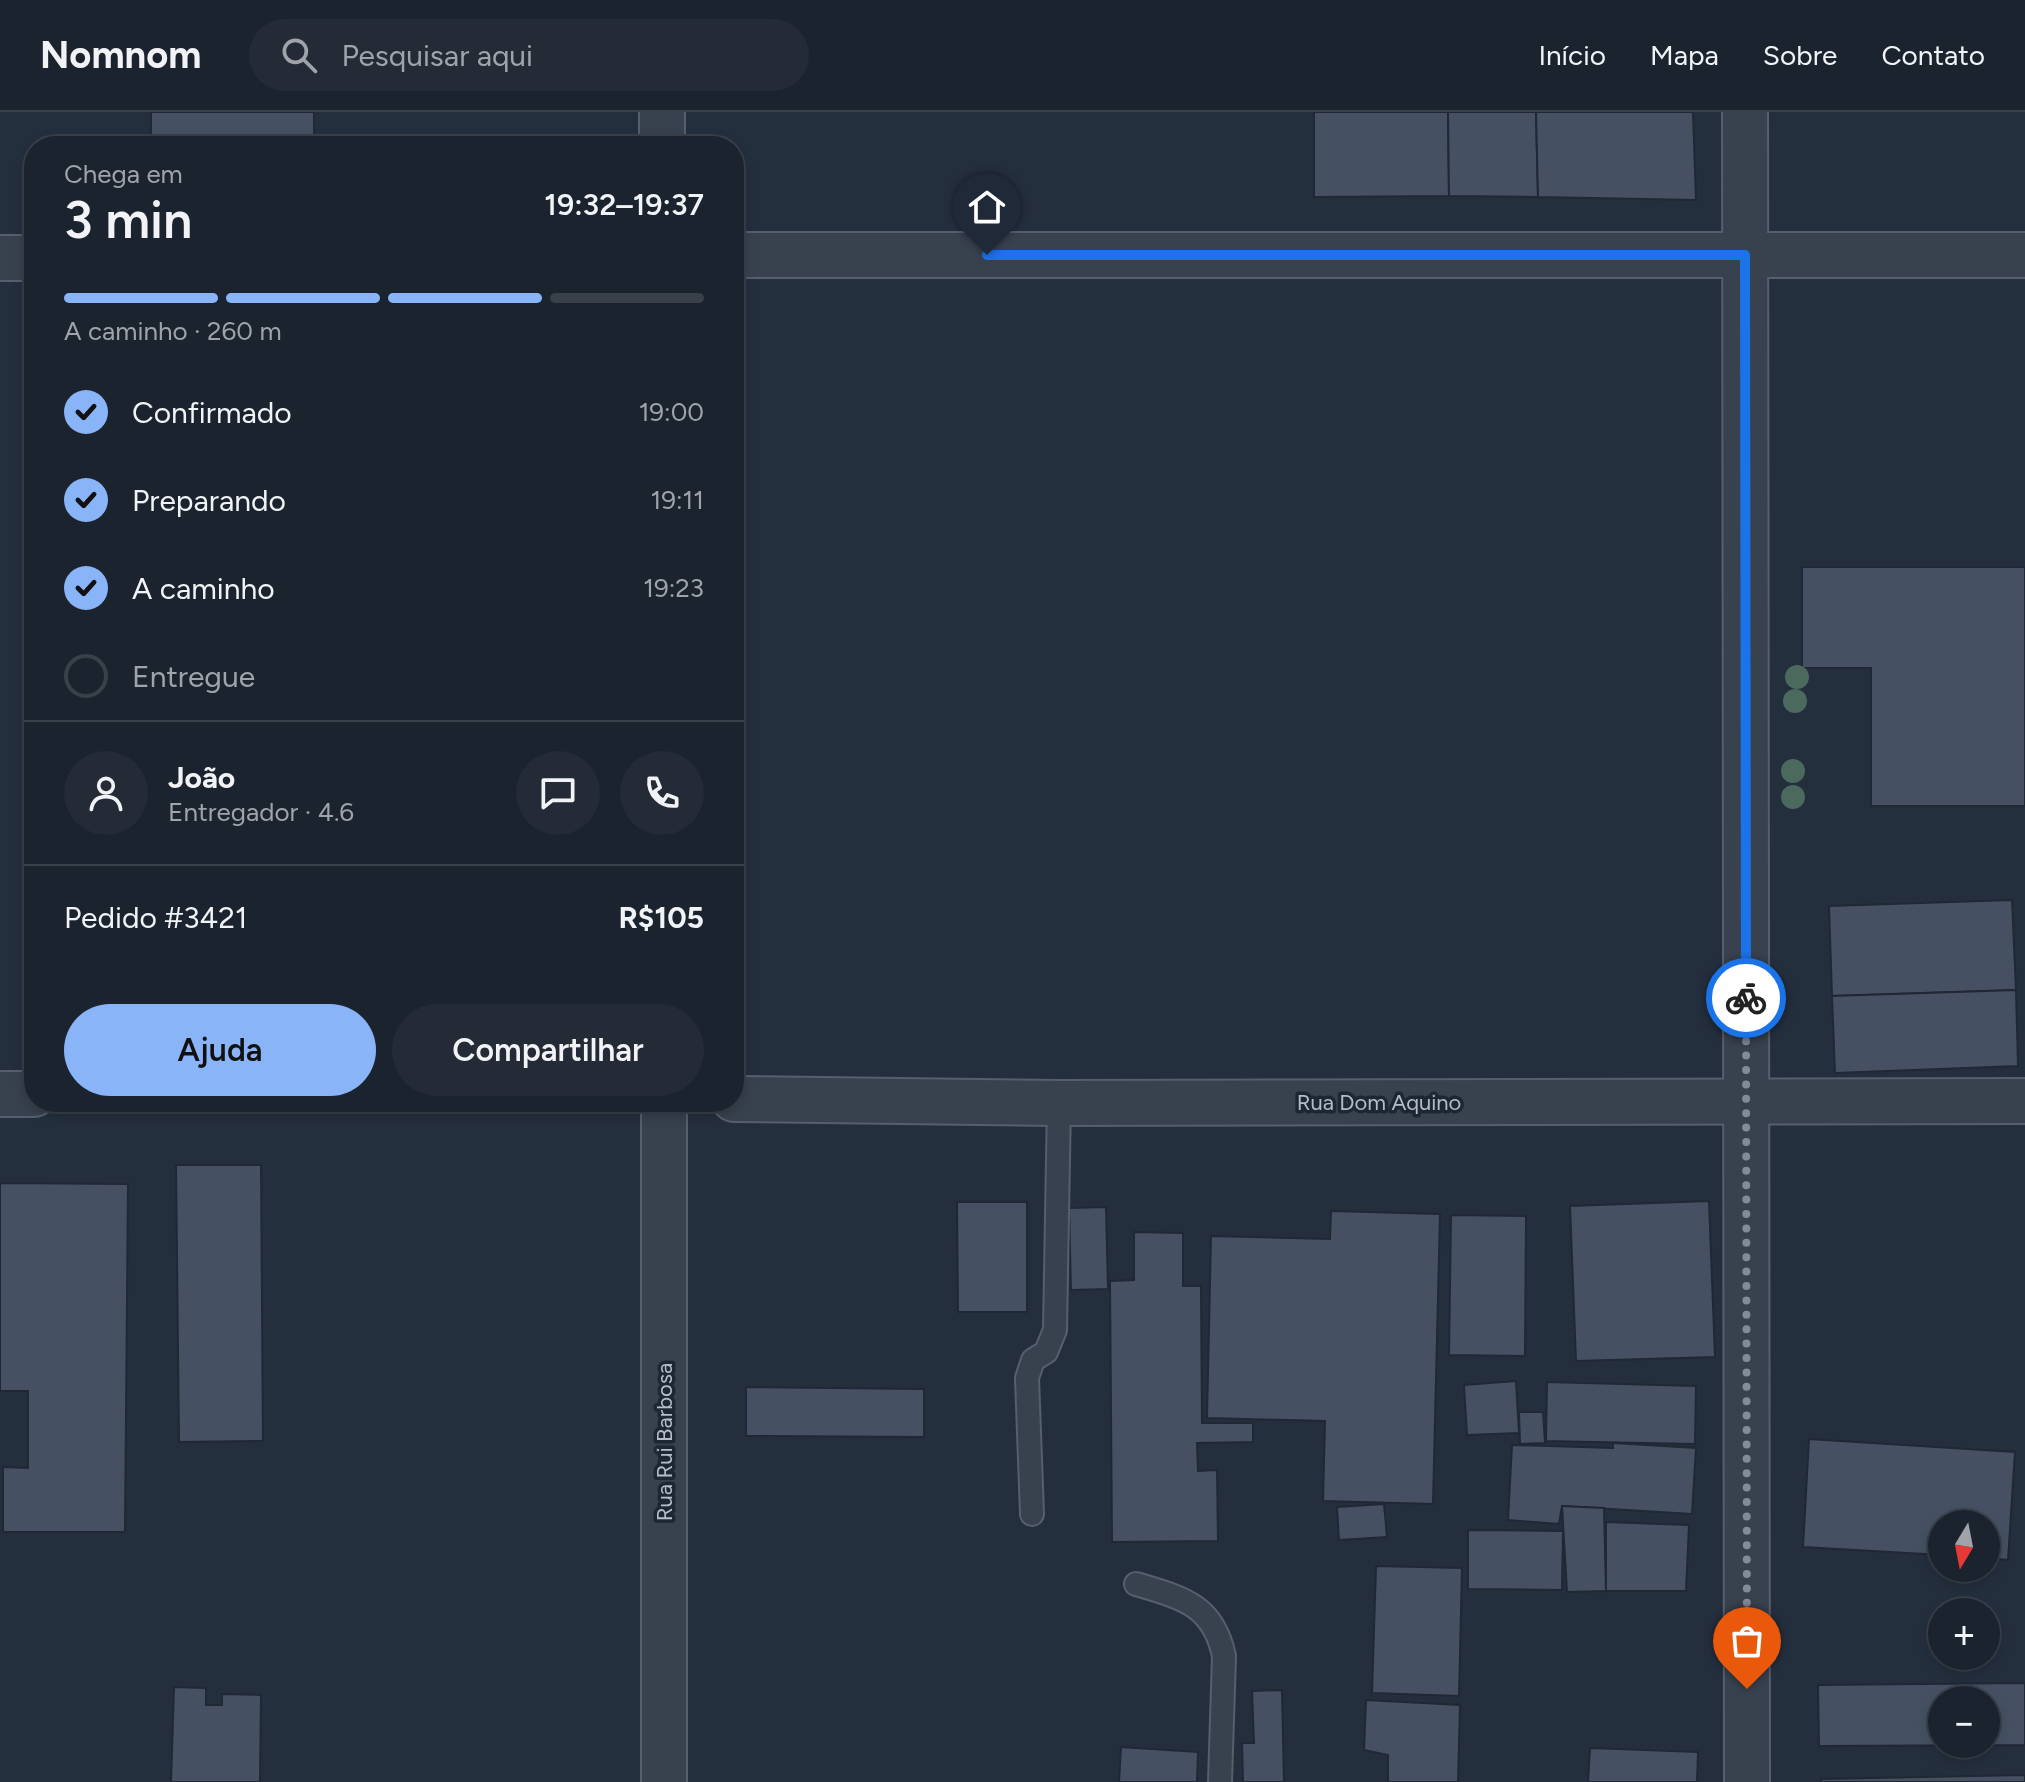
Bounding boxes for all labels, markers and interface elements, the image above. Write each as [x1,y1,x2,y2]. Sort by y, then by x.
search box [249,19,809,91]
text: Nomnom [40,32,201,78]
icon: search [277,33,321,77]
text: Pesquisar aqui [341,37,533,74]
text: Início [1538,38,1606,72]
text: Mapa [1650,38,1719,72]
text: Sobre [1763,38,1837,72]
text: Contato [1881,38,1985,72]
text: Chega em [64,158,183,190]
pin [953,173,1021,255]
icon: home [965,185,1009,229]
text: 19:32–19:37 [544,186,704,223]
text: 3 min [64,189,192,251]
text: A caminho · 260 m [64,315,282,347]
icon: check [64,390,108,434]
text: Confirmado [132,394,292,431]
text: 19:00 [639,396,704,428]
icon: check [64,478,108,522]
text: Preparando [132,482,286,519]
text: 19:11 [650,484,704,516]
icon: check [64,566,108,610]
text: A caminho [132,570,275,607]
text: 19:23 [643,572,704,604]
text: Entregue [132,658,255,695]
button: person [64,751,148,835]
button: chat [516,751,600,835]
button: phone [620,751,704,835]
text: João [168,759,235,796]
text: Entregador · 4.6 [168,796,354,828]
text: Pedido #3421 [64,899,247,936]
text: R$105 [619,899,704,936]
courier [1706,958,1786,1038]
icon: bike [1724,976,1768,1020]
button: Ajuda [64,1004,376,1096]
button: Compartilhar [392,1004,704,1096]
street label: Rua Dom Aquino [1297,1089,1461,1116]
street label: Rua Rui Barbosa [651,1363,678,1521]
north arrow [1928,1510,2000,1582]
map controls [1928,1510,2000,1758]
button: + [1928,1598,2000,1670]
pin [1713,1607,1781,1689]
icon: bag [1725,1619,1769,1663]
button: − [1928,1686,2000,1758]

